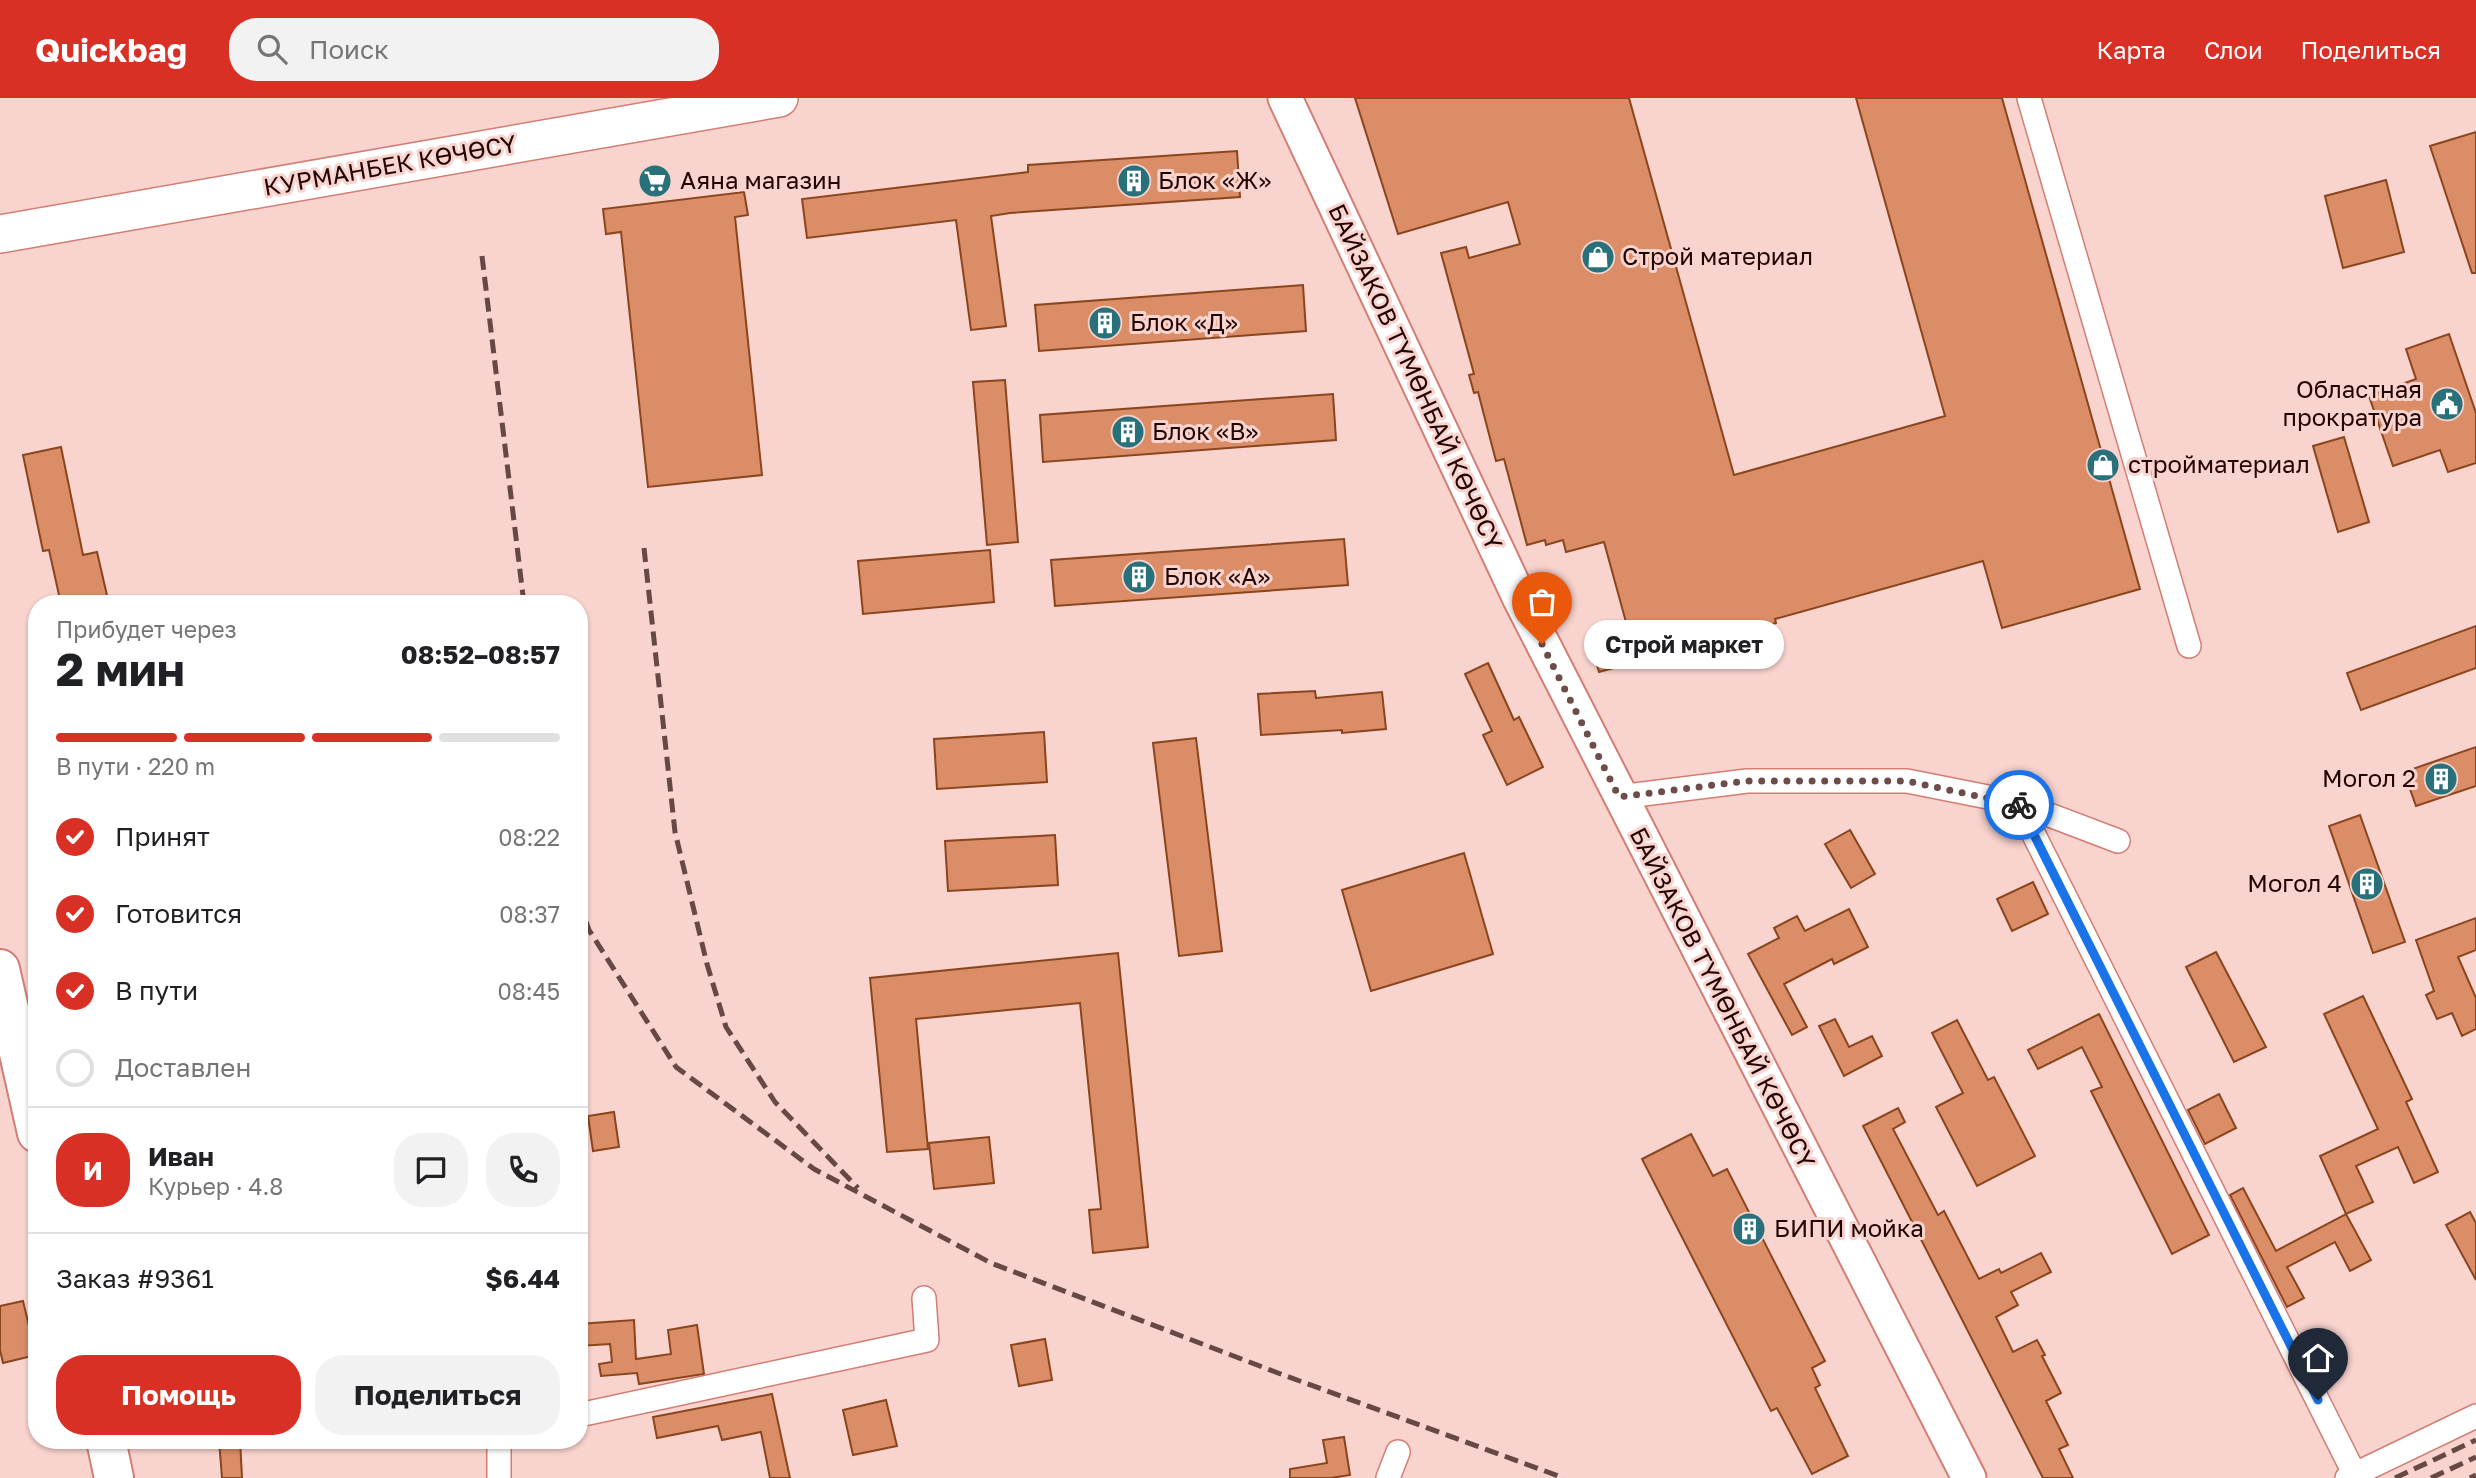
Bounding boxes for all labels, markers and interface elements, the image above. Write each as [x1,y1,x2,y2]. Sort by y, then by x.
search box [229,18,719,81]
text: Quickbag [35,30,187,69]
icon: search [253,30,291,68]
text: Поиск [309,34,389,65]
text: Карта [2096,35,2166,64]
text: Слои [2204,35,2263,64]
text: Поделиться [2301,35,2441,64]
street label: КУРМАНБЕК КӨЧӨСҮ [261,128,519,201]
supermarket icon: Аяна магазин [636,162,674,200]
building icon: Блок «Ж» [1115,162,1153,200]
place label: Аяна магазин [680,165,841,194]
place label: Блок «Ж» [1158,165,1271,194]
street label: БАЙЗАКОВ ТҮМӨНБАЙ КӨЧӨСҮ [1323,199,1510,555]
shop icon: Строй материал [1579,238,1617,276]
place label: Строй материал [1622,241,1813,270]
building icon: Блок «Д» [1086,304,1124,342]
place label: Блок «Д» [1130,307,1238,336]
place label: Областная прократура [2283,374,2422,431]
public building icon: Областная прократура [2428,385,2466,423]
building icon: Блок «В» [1109,413,1147,451]
place label: Блок «В» [1152,416,1258,445]
shop icon: стройматериал [2084,446,2122,484]
place label: стройматериал [2128,449,2310,478]
building icon: Блок «А» [1120,558,1158,596]
place label: Блок «А» [1164,561,1270,590]
pin [1512,572,1572,644]
icon: bag [1523,583,1561,621]
text: Прибудет через [56,615,237,643]
callout: Строй маркет [1584,620,1784,668]
text: Строй маркет [1605,630,1763,658]
text: 08:52–08:57 [401,639,560,670]
text: 2 мин [56,641,185,696]
text: В пути · 220 m [56,752,215,780]
building icon: Могол 2 [2422,760,2460,798]
place label: Могол 2 [2322,763,2416,792]
courier [1984,770,2054,840]
icon: bike [2000,786,2038,824]
icon: check [56,818,94,856]
text: Принят [115,821,210,852]
street label: БАЙЗАКОВ ТҮМӨНБАЙ КӨЧӨСҮ [1625,822,1822,1173]
text: 08:22 [498,823,560,851]
building icon: Могол 4 [2348,865,2386,903]
place label: Могол 4 [2247,868,2342,897]
icon: check [56,895,94,933]
text: Готовится [115,898,242,929]
text: 08:37 [499,900,560,928]
icon: check [56,972,94,1010]
text: В пути [115,975,198,1006]
text: 08:45 [497,977,560,1005]
text: Доставлен [115,1052,251,1083]
button: chat [394,1133,468,1207]
button: phone [486,1133,560,1207]
text: Иван [148,1141,214,1172]
text: И [83,1155,103,1186]
text: Курьер · 4.8 [148,1172,283,1200]
building icon: БИПИ мойка [1730,1210,1768,1248]
place label: БИПИ мойка [1774,1213,1924,1242]
text: Заказ #9361 [56,1263,214,1294]
text: $6.44 [485,1263,560,1294]
pin [2288,1328,2348,1400]
icon: home [2299,1339,2337,1377]
button: Помощь [56,1355,301,1435]
button: Поделиться [315,1355,560,1435]

